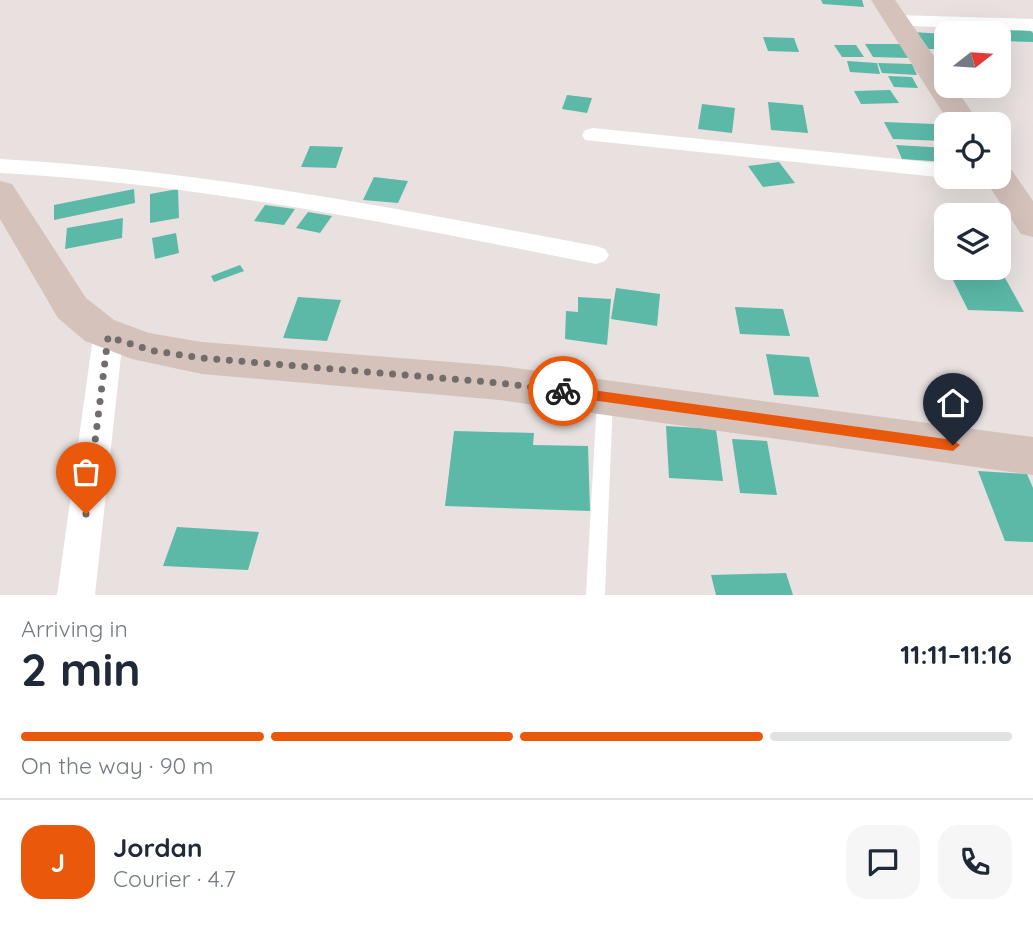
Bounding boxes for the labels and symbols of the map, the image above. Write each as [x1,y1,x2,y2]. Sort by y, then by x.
north arrow [934,21,1012,98]
courier [528,356,598,426]
pin [923,373,983,445]
pin [56,442,116,514]

